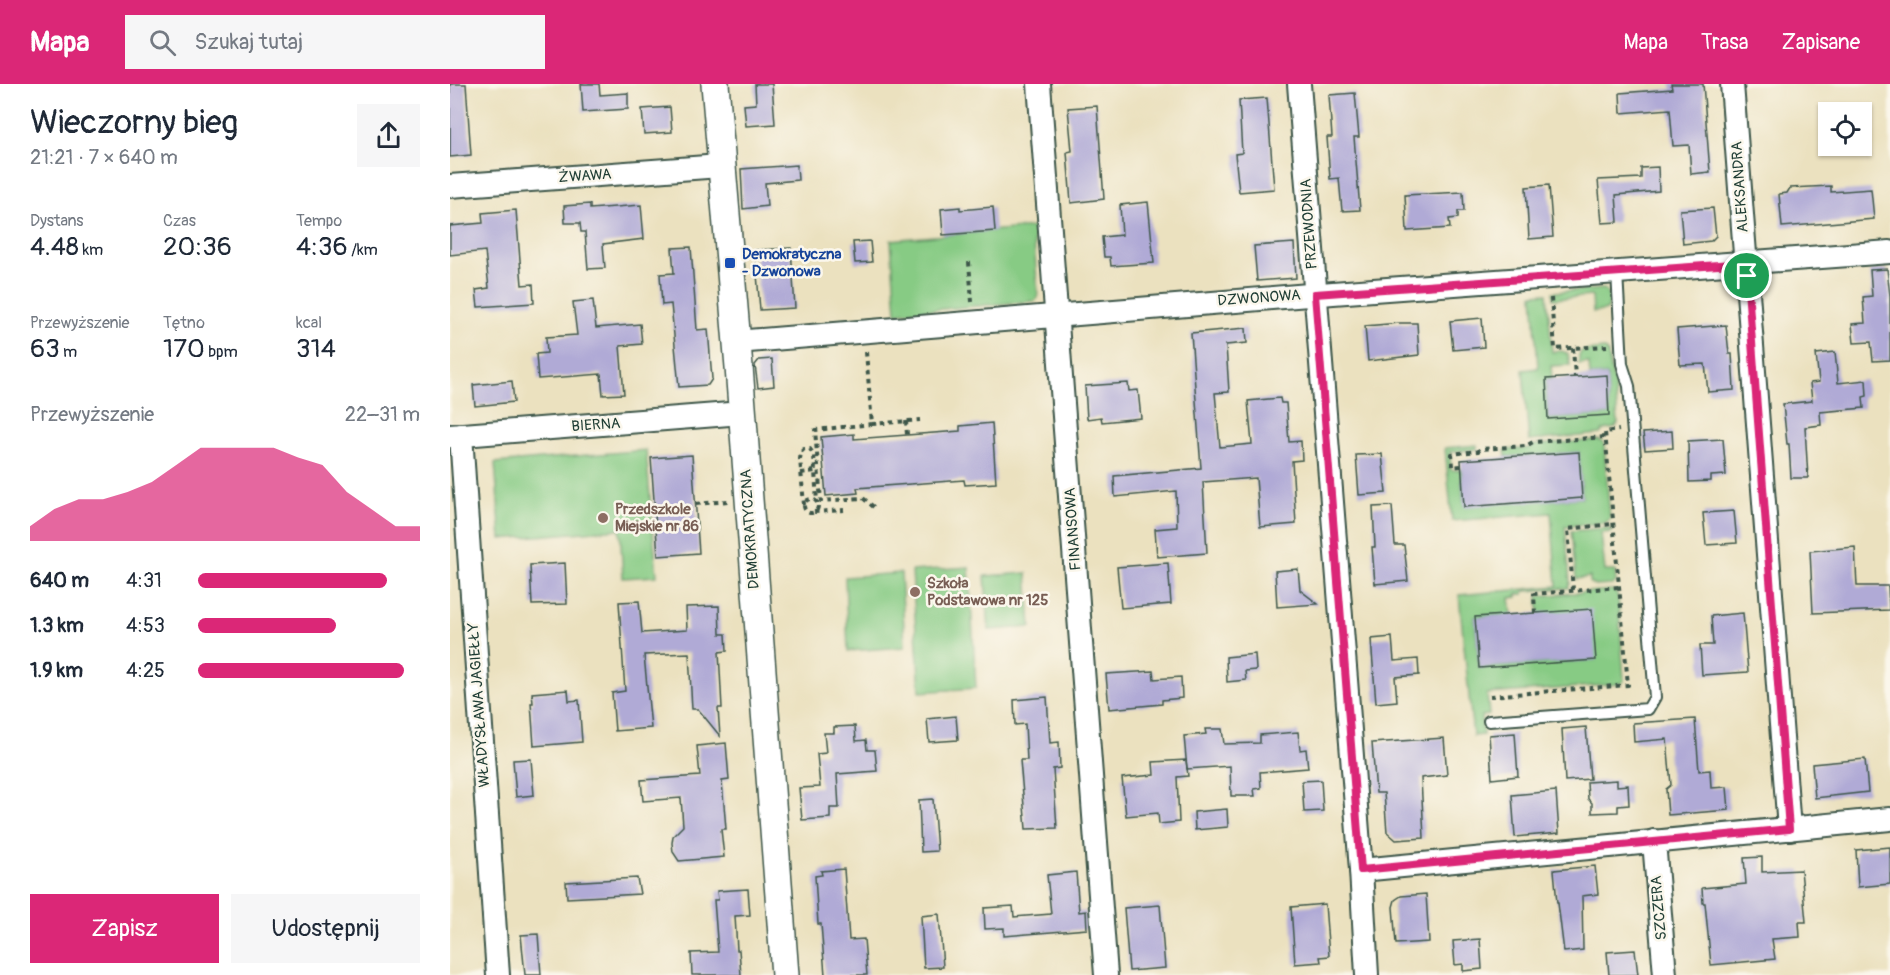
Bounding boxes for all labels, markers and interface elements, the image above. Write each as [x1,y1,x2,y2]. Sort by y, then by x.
search box [125,15,545,69]
text: Mapa [30,25,89,60]
icon: search [146,26,179,59]
text: Szukaj tutaj [194,28,303,56]
text: Mapa [1623,29,1668,56]
text: Trasa [1701,29,1749,56]
text: Zapisane [1782,29,1860,56]
text: Wieczorny bieg [30,102,238,143]
map controls [1818,102,1872,156]
button: locate [1818,102,1872,156]
button: share [357,104,420,167]
street label: ALEKSANDRA [1727,140,1753,233]
text: 21:21 · 7 × 640 m [30,145,178,170]
street label: ŻWAWA [558,165,612,187]
street label: PRZEWODNIA [1296,178,1322,270]
text: Dystans [30,211,83,231]
text: Czas [163,211,196,231]
text: Tempo [296,211,342,231]
text: 4.48 [30,231,79,263]
text: 20:36 [163,231,232,263]
text: 4:36 [296,231,348,263]
text: km [79,240,103,260]
text: /km [348,240,378,260]
place label: Demokratyczna - Dzwonowa [742,245,842,281]
pin [1721,250,1772,301]
marker: Demokratyczna - Dzwonowa [723,256,737,270]
icon: arrive [1730,259,1763,292]
street label: DZWONOWA [1217,286,1301,310]
text: Przewyższenie [30,313,129,333]
text: Tętno [163,313,205,333]
text: kcal [296,313,322,333]
text: 63 [30,333,60,365]
text: 170 [163,333,205,365]
text: 314 [296,333,336,365]
text: m [60,342,77,362]
text: bpm [205,342,238,362]
text: Przewyższenie [30,402,154,427]
text: 22–31 m [345,402,420,427]
street label: BIERNA [571,414,621,436]
street label: DEMOKRATYCZNA [736,468,764,590]
street label: FINANSOWA [1061,487,1085,571]
place label: Przedszkole Miejskie nr 86 [615,500,699,536]
marker: Przedszkole Miejskie nr 86 [596,511,610,525]
text: 640 m [30,568,89,593]
text: 4:31 [126,568,162,593]
place label: Szkoła Podstawowa nr 125 [927,574,1048,610]
marker: Szkoła Podstawowa nr 125 [908,585,922,599]
text: 1.3 km [30,613,84,638]
text: 4:53 [126,613,165,638]
street label: WŁADYSŁAWA JAGIEŁŁY [464,622,494,788]
text: 1.9 km [30,658,83,683]
text: 4:25 [126,658,165,683]
street label: SZCZERA [1647,875,1671,941]
button: Zapisz [30,894,219,963]
button: Udostępnij [231,894,420,963]

